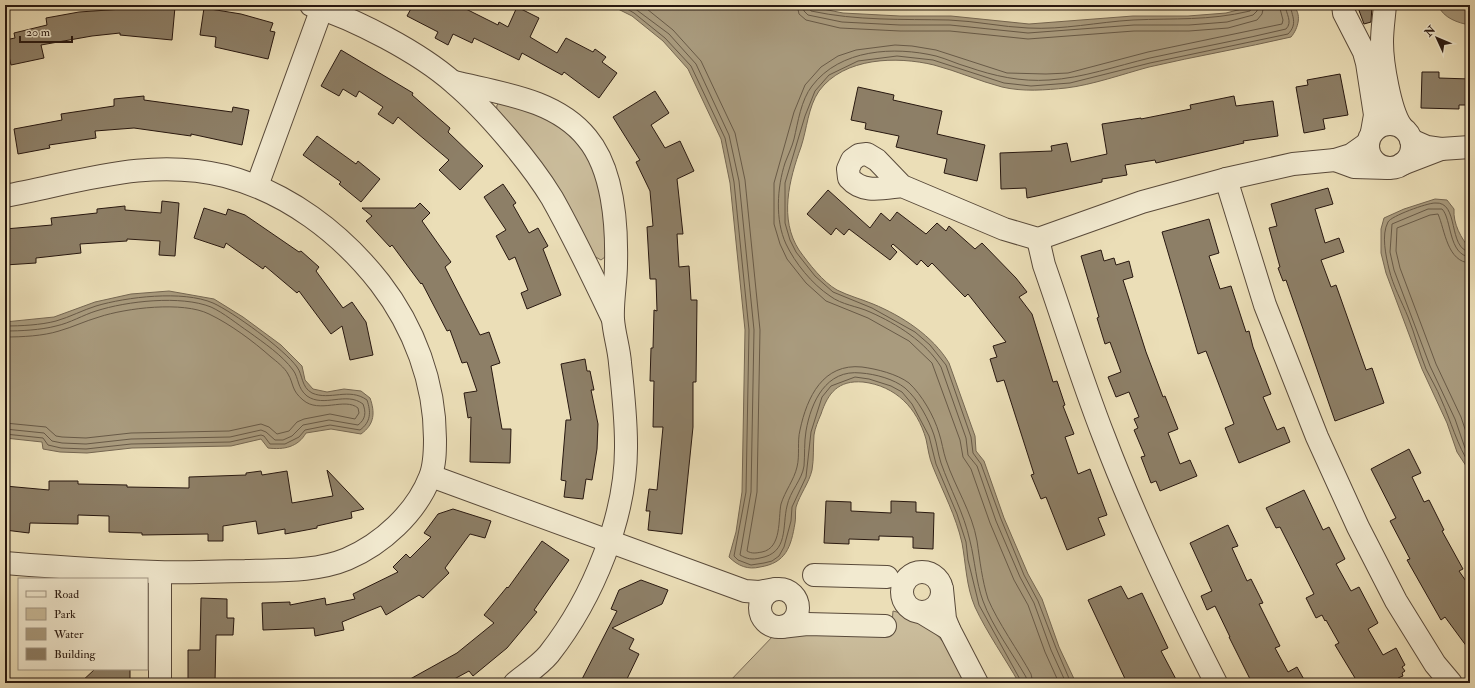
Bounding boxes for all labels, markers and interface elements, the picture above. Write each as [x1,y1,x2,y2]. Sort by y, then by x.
scale bar [20,18,72,44]
north arrow [1417,18,1457,58]
text: N [1421,23,1439,40]
text: 20 m [26,25,51,40]
legend [18,578,148,670]
text: Road [54,587,79,602]
text: Park [54,607,76,622]
text: Water [53,627,84,642]
text: Building [54,647,97,662]

